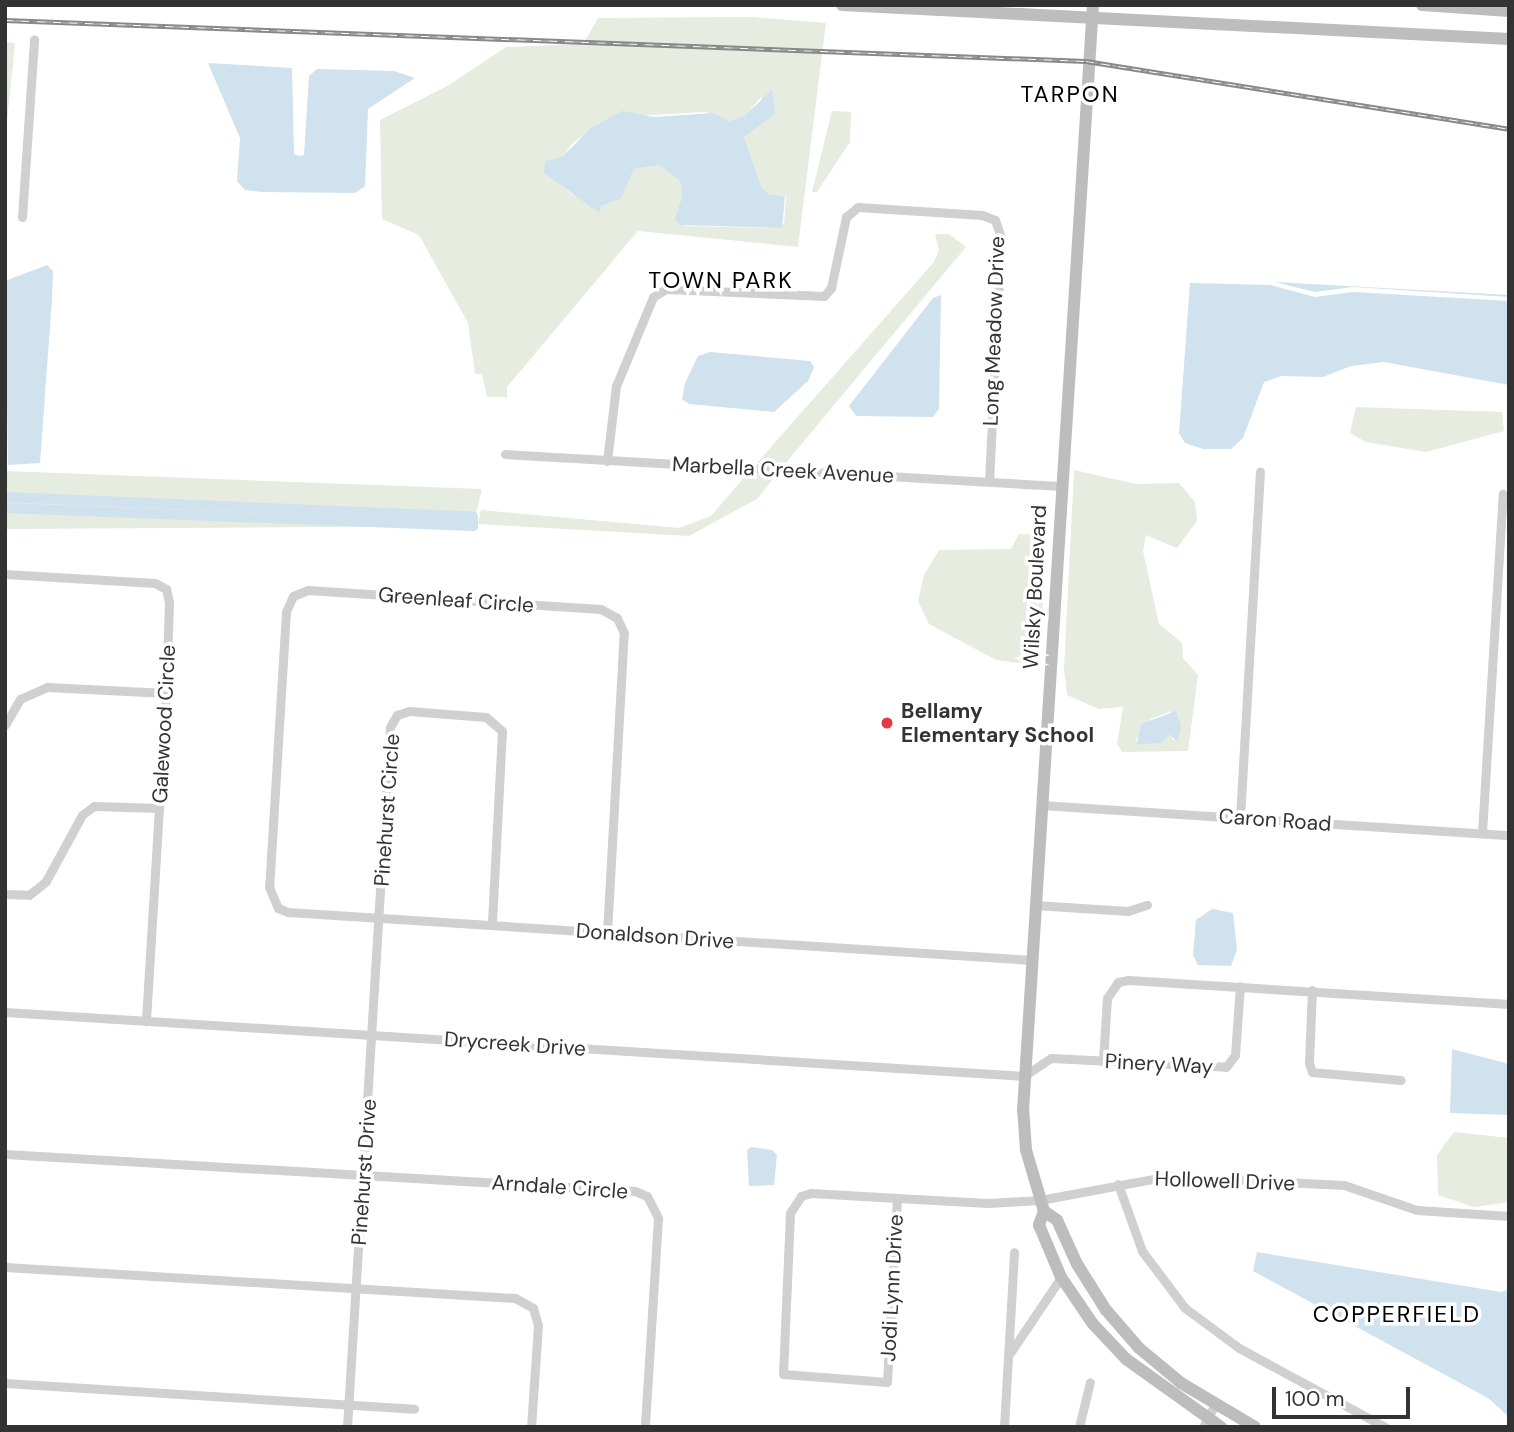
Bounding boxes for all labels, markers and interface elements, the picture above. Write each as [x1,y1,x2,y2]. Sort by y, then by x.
district label: TARPON [1021,80,1119,108]
street label: Long Meadow Drive [978,236,1010,426]
district label: TOWN PARK [649,266,793,294]
street label: Marbella Creek Avenue [671,452,895,488]
street label: Wilsky Boulevard [1018,504,1052,670]
street label: Greenleaf Circle [377,582,535,618]
street label: Galewood Circle [147,644,181,804]
place label: Bellamy Elementary School [901,698,1094,748]
marker: Bellamy Elementary School [879,715,895,731]
street label: Pinehurst Circle [369,733,405,887]
street label: Caron Road [1218,803,1332,837]
street label: Donaldson Drive [575,918,735,954]
street label: Drycreek Drive [443,1026,587,1062]
street label: Pinery Way [1104,1049,1214,1079]
street label: Pinehurst Drive [346,1098,382,1246]
street label: Hollowell Drive [1154,1166,1296,1196]
street label: Arndale Circle [491,1170,629,1204]
street label: Jodi Lynn Drive [876,1214,908,1362]
district label: COPPERFIELD [1314,1300,1480,1328]
scale bar [1276,1372,1414,1416]
text: 100 m [1285,1385,1345,1413]

